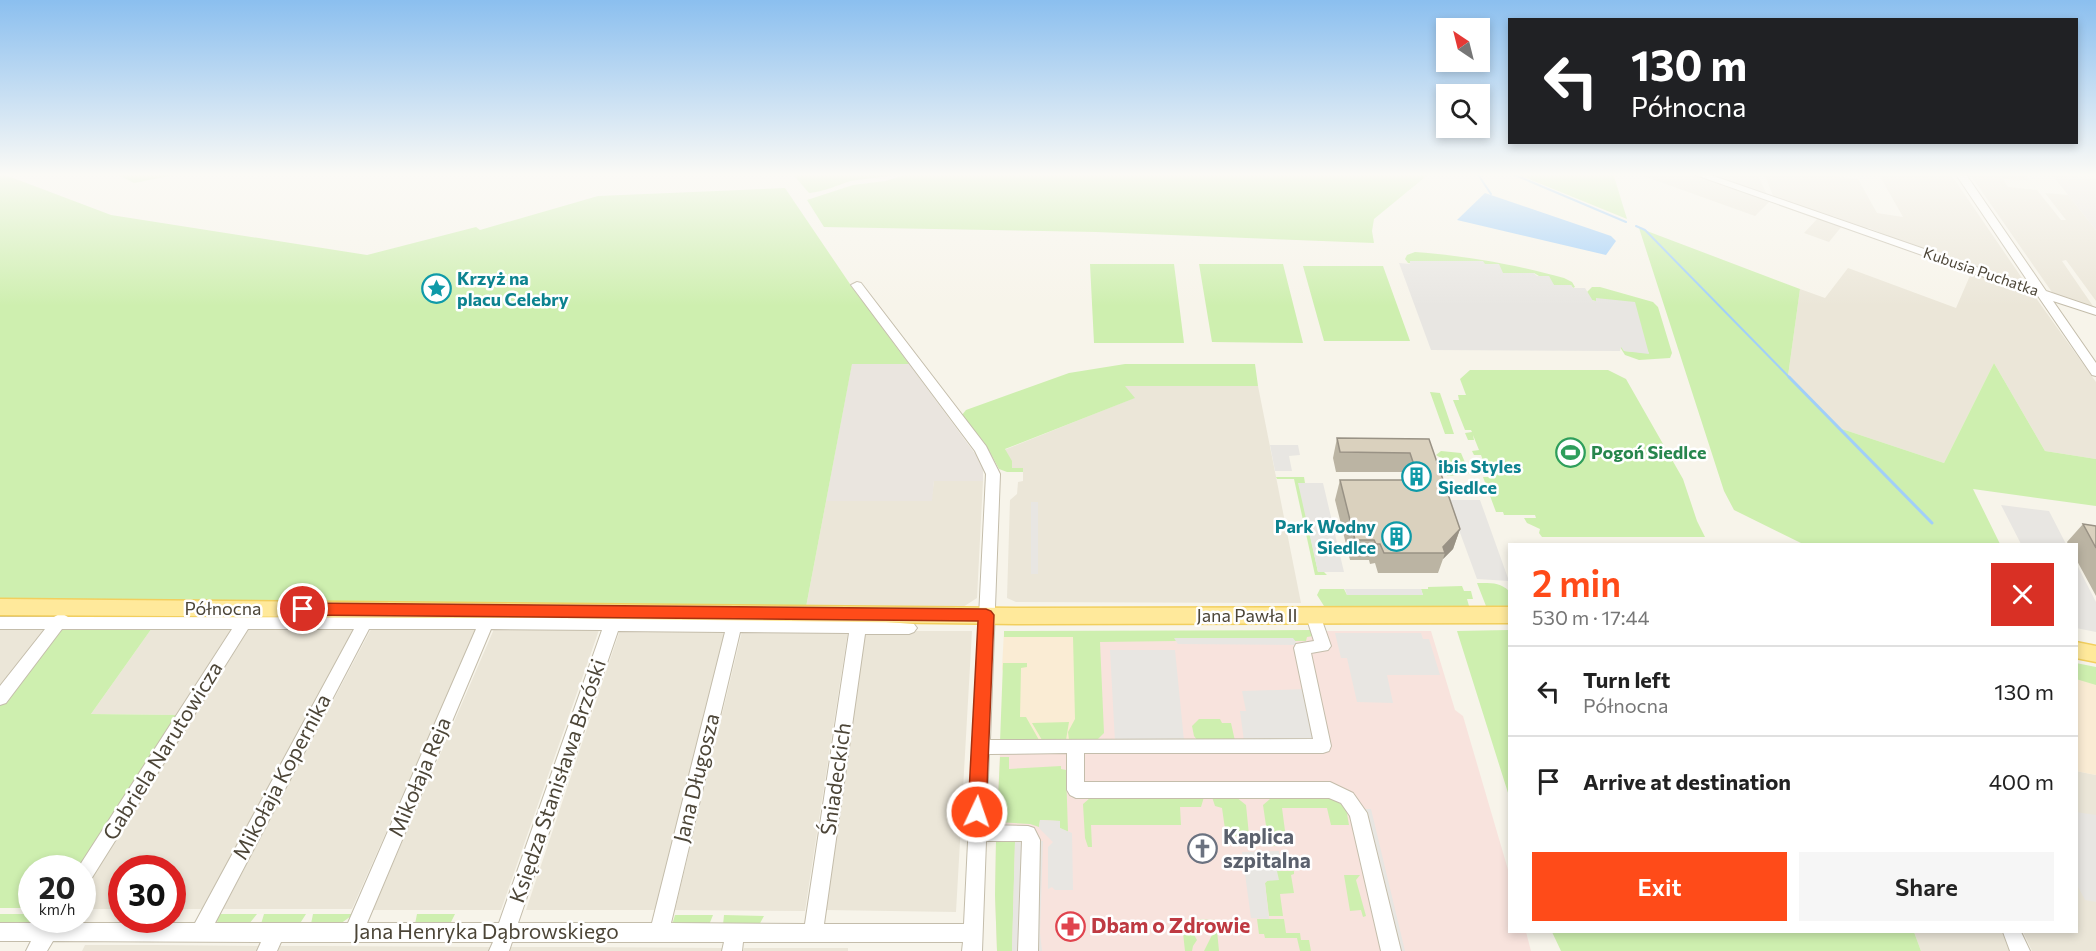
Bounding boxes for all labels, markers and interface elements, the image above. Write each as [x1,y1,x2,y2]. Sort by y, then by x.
north arrow [1436,18,1490,72]
map controls [1436,18,1490,138]
text: 130 m [1631,38,1747,90]
icon: left [1532,42,1610,120]
button: search [1436,84,1490,138]
text: Północna [1631,90,1746,123]
street label: Kubusia Puchatka [1921,243,2041,299]
place label: Krzyż na placu Celebry [457,267,569,310]
place icon: Krzyż na placu Celebry [420,273,452,305]
sports icon: Pogoń Siedlce [1554,437,1586,469]
place label: Pogoń Siedlce [1591,441,1706,463]
place label: ibis Styles Siedlce [1438,455,1521,498]
building icon: ibis Styles Siedlce [1401,461,1433,493]
place label: Park Wodny Siedlce [1275,515,1376,558]
building icon: Park Wodny Siedlce [1381,521,1413,553]
text: 2 min [1532,560,1621,604]
button: close [1991,563,2054,626]
pin [277,583,328,634]
icon: arrive [286,592,319,625]
street label: Północna [185,597,261,619]
street label: Jana Pawła II [1196,604,1298,626]
text: 530 m · 17:44 [1532,605,1649,629]
street label: Księdza Stanisława Brzóski [503,655,610,906]
street label: Gabriela Narutowicza [97,656,227,844]
text: Turn left [1583,666,1670,693]
icon: left [1532,675,1565,708]
text: 130 m [1994,678,2054,705]
street label: Mikołaja Kopernika [226,689,335,863]
text: Północna [1583,693,1668,717]
street label: Jana Długosza [667,710,724,845]
street label: Mikołaja Reja [382,713,455,840]
street label: Śniadeckich [814,721,855,837]
icon: arrive [1532,765,1565,798]
text: Arrive at destination [1583,768,1791,795]
text: 400 m [1989,768,2054,795]
position arrow [945,780,1009,844]
place label: Kaplica szpitalna [1223,823,1311,872]
church icon: Kaplica szpitalna [1186,833,1218,865]
button: Exit [1532,852,1787,921]
button: Share [1799,852,2054,921]
speed limit sign: 30 [108,855,186,933]
text: 20 [39,868,75,905]
text: km/h [39,900,75,918]
pharmacy icon: Dbam o Zdrowie [1054,910,1086,942]
place label: Dbam o Zdrowie [1091,912,1250,937]
street label: Jana Henryka Dąbrowskiego [353,918,619,943]

